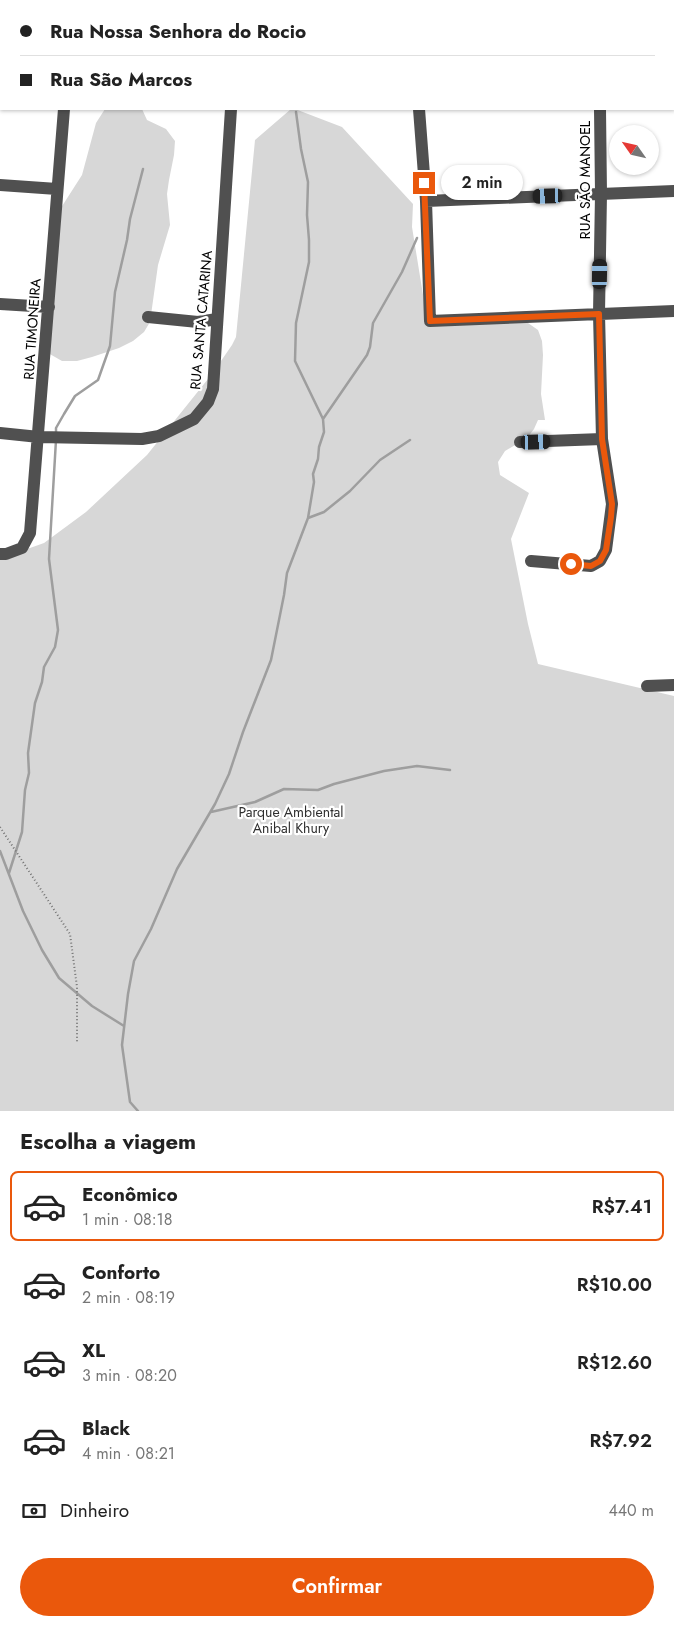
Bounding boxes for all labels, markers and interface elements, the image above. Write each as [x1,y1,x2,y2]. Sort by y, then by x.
text: Rua Nossa Senhora do Rocio [50,18,306,45]
text: Rua São Marcos [50,66,192,93]
street label: RUA SÃO MANOEL [575,120,595,239]
north arrow [609,125,659,175]
map controls [609,125,659,175]
callout: 2 min [442,166,524,200]
text: 2 min [461,171,503,194]
route end [413,172,435,194]
car [532,188,563,204]
street label: RUA SANTA CATARINA [185,249,217,390]
car [592,259,607,289]
street label: RUA TIMONEIRA [18,277,46,380]
car [520,434,551,450]
route start [560,553,582,575]
park label: Parque Ambiental Anibal Khury [239,802,343,838]
text: Escolha a viagem [20,1125,196,1157]
text: Econômico [82,1181,178,1208]
icon: car [22,1184,67,1229]
text: R$7.41 [592,1193,652,1220]
text: 1 min · 08:18 [82,1208,173,1231]
text: Conforto [82,1259,160,1286]
icon: car [22,1262,67,1307]
text: R$10.00 [577,1271,652,1298]
text: 2 min · 08:19 [82,1286,175,1309]
text: XL [82,1337,105,1364]
icon: car [22,1340,67,1385]
text: R$12.60 [577,1349,652,1376]
text: 3 min · 08:20 [82,1364,177,1387]
text: Black [82,1415,130,1442]
icon: car [22,1418,67,1463]
text: R$7.92 [589,1427,652,1454]
text: 4 min · 08:21 [82,1442,175,1465]
icon: cash [20,1497,48,1525]
text: Dinheiro [60,1497,129,1524]
text: 440 m [608,1499,654,1522]
button: Confirmar [20,1558,654,1616]

